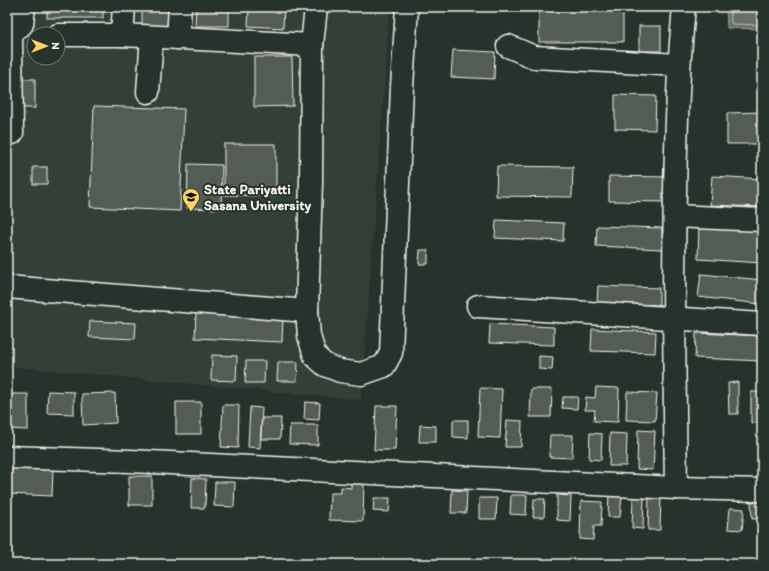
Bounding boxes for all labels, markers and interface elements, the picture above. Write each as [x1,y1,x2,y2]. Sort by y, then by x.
north arrow [26,26,66,66]
text: N [49,42,62,50]
place label: State Pariyatti Sasana University [204,181,311,214]
school or university icon: State Pariyatti Sasana University [181,187,201,212]

